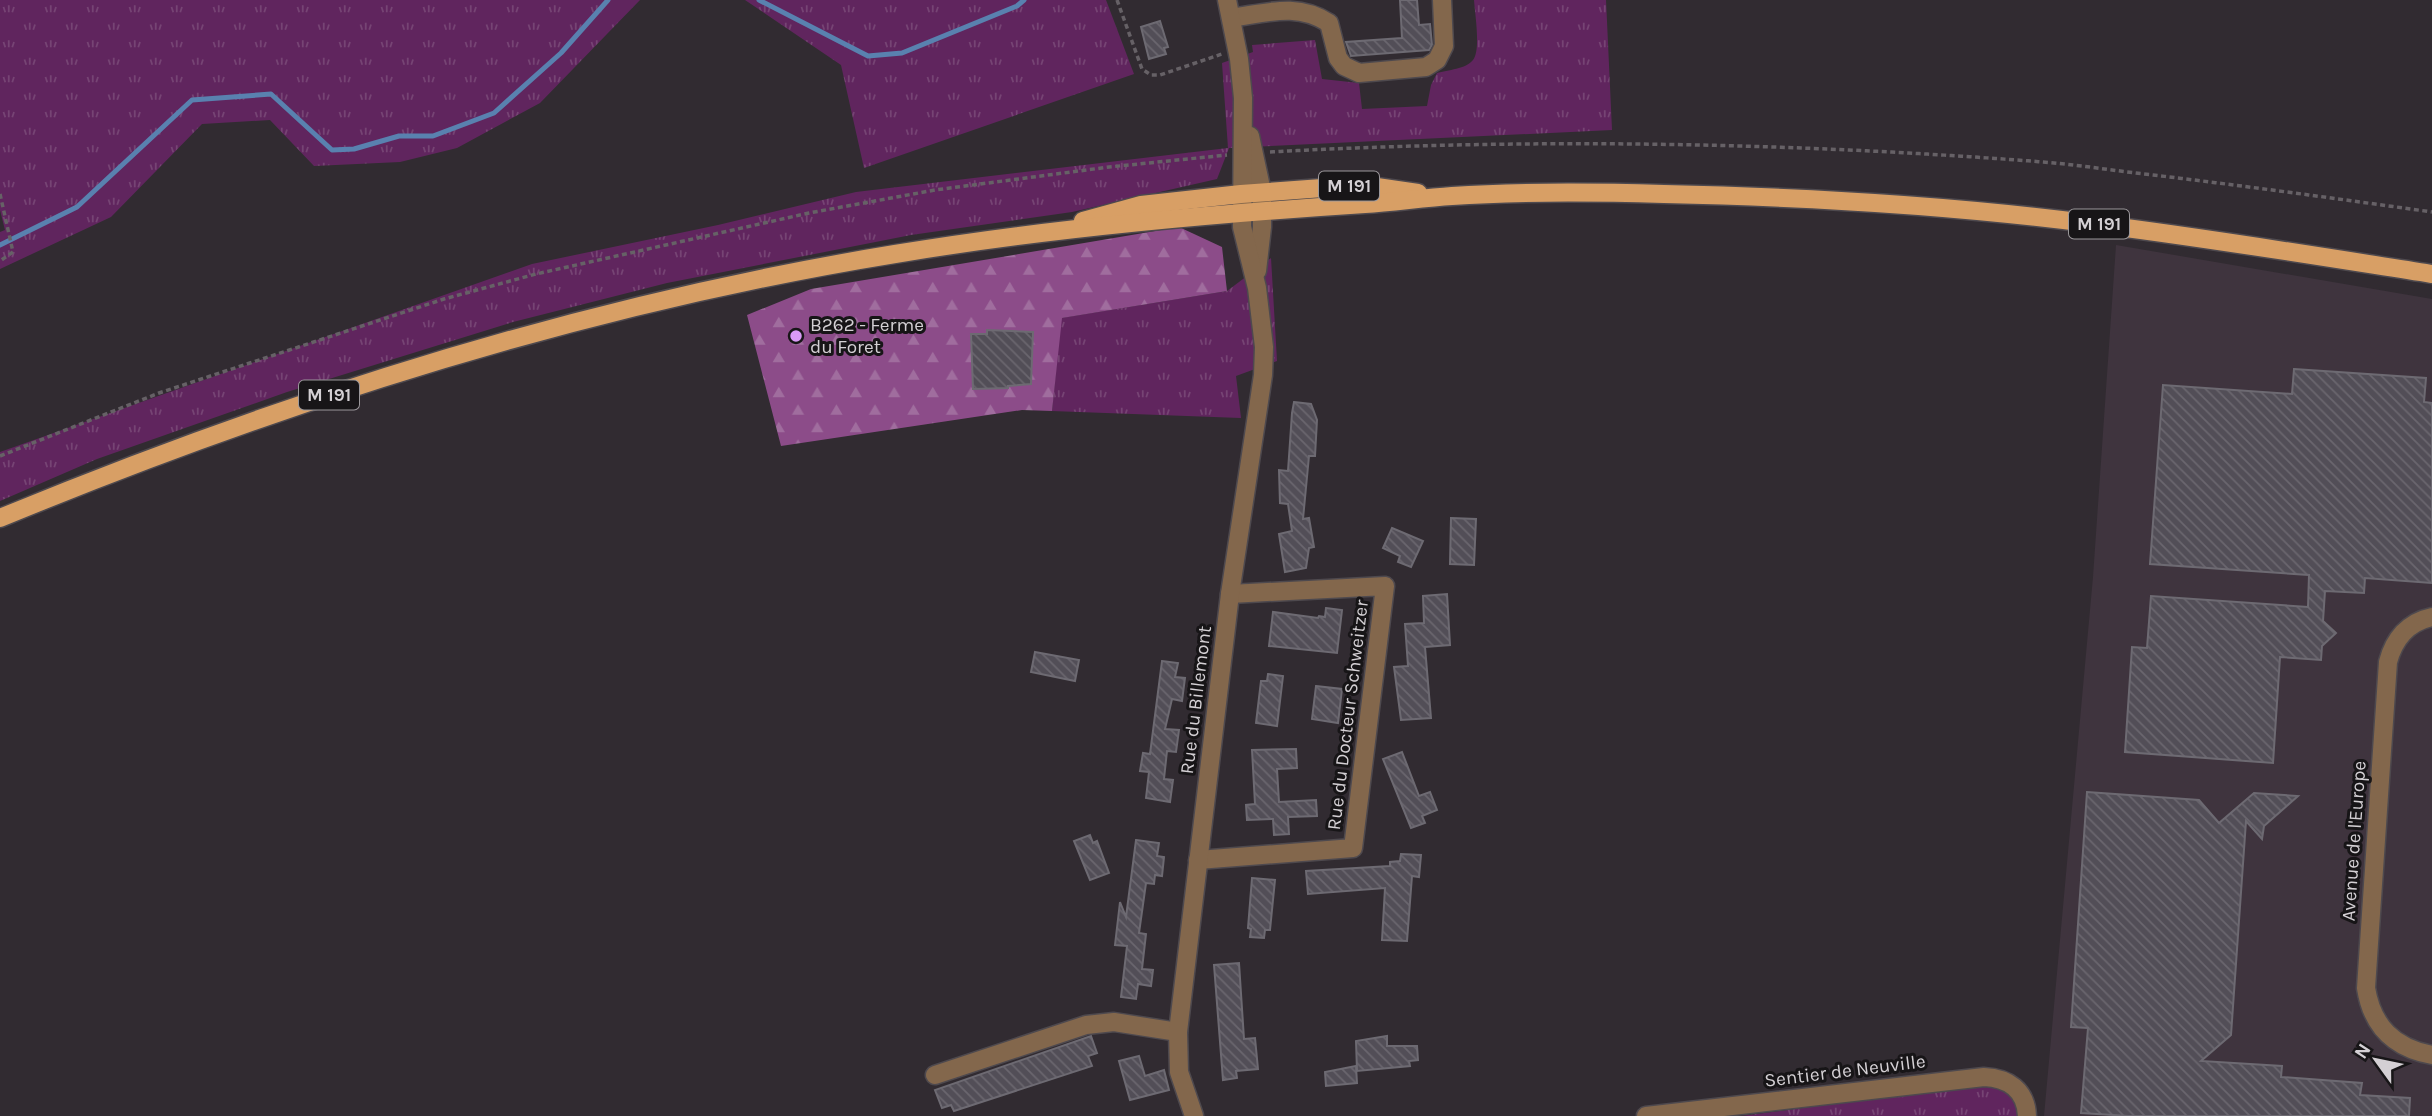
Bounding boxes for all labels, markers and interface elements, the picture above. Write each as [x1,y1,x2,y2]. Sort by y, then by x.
road number: M 191 [1319,172,1379,201]
road number: M 191 [2069,210,2129,238]
place label: B262 - Ferme du Foret [810,314,924,358]
marker: B262 - Ferme du Foret [788,328,804,344]
road number: M 191 [299,380,359,410]
street label: Rue du Docteur Schweitzer [1323,598,1373,831]
street label: Rue du Billemont [1176,625,1216,775]
street label: Avenue de l'Europe [2337,760,2371,922]
north arrow [2341,1025,2411,1095]
text: N [2350,1040,2376,1063]
street label: Sentier de Neuville [1763,1050,1927,1092]

